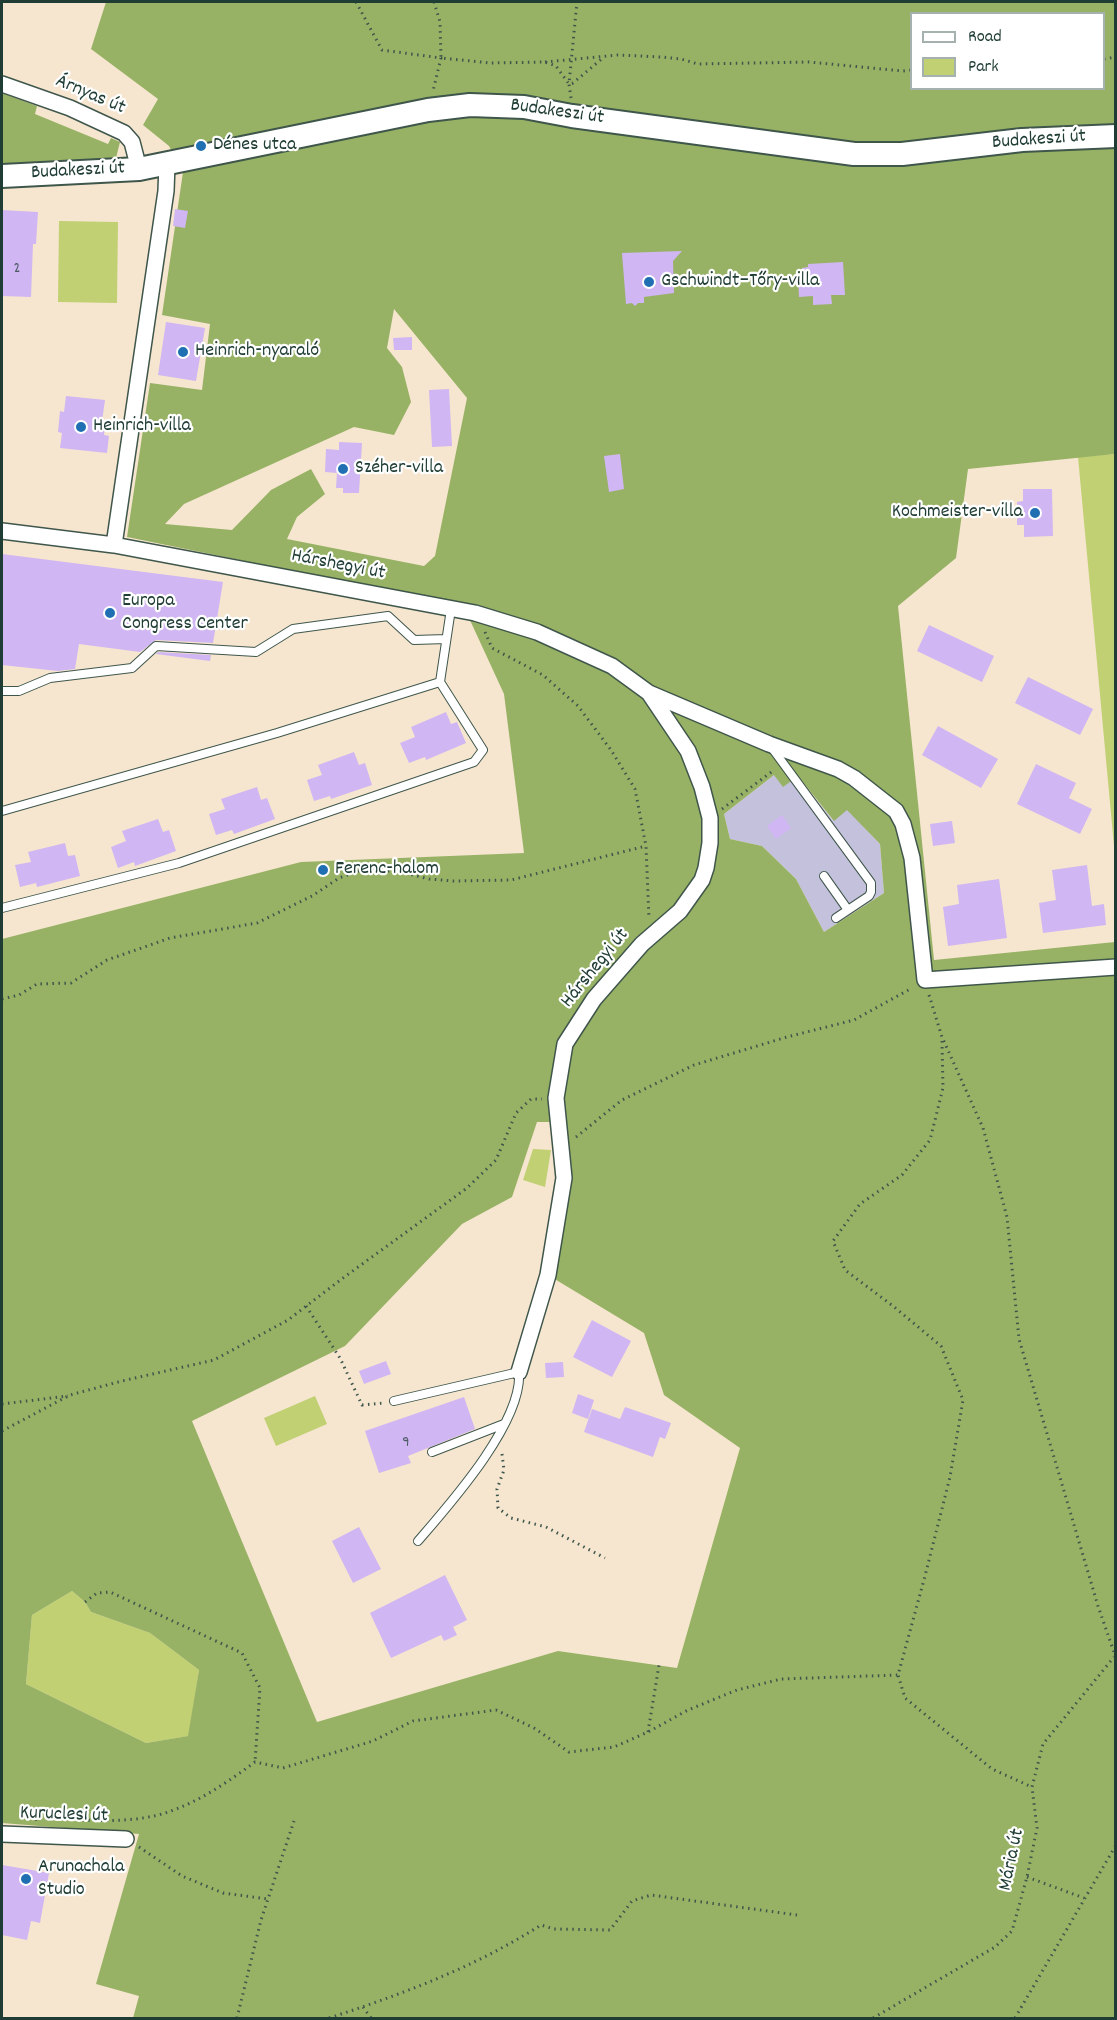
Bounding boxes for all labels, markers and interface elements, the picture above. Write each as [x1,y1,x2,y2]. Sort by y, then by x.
legend [910,12,1105,90]
text: Road [968,25,1002,50]
text: Park [968,55,999,80]
street label: Árnyas út [51,71,129,121]
street label: Budakeszi út [509,95,605,131]
street label: Budakeszi út [991,126,1087,156]
place label: Dénes utca [213,134,296,158]
marker: Dénes utca [194,139,208,153]
street label: Budakeszi út [30,158,126,186]
house number: 2 [14,260,20,280]
place label: Gschwindt–Tőry-villa [661,270,819,294]
marker: Gschwindt–Tőry-villa [642,275,656,289]
place label: Heinrich-nyaraló [195,340,319,364]
marker: Heinrich-nyaraló [176,345,190,359]
place label: Heinrich-villa [93,415,191,439]
marker: Heinrich-villa [74,420,88,434]
place label: Széher-villa [355,457,443,481]
marker: Széher-villa [336,462,350,476]
place label: Kochmeister-villa [892,501,1023,525]
marker: Kochmeister-villa [1028,506,1042,520]
street label: Hárshegyi út [289,545,387,587]
place label: Europa Congress Center [122,590,248,637]
marker: Europa Congress Center [103,606,117,620]
place label: Ferenc-halom [335,858,439,882]
marker: Ferenc-halom [316,863,330,877]
street label: Hárshegyi út [557,924,635,1014]
house number: 9 [402,1434,410,1454]
street label: Kuruclesi út [20,1802,108,1830]
street label: Mária út [995,1827,1031,1893]
place label: Arunachala Studio [38,1856,124,1903]
marker: Arunachala Studio [19,1872,33,1886]

